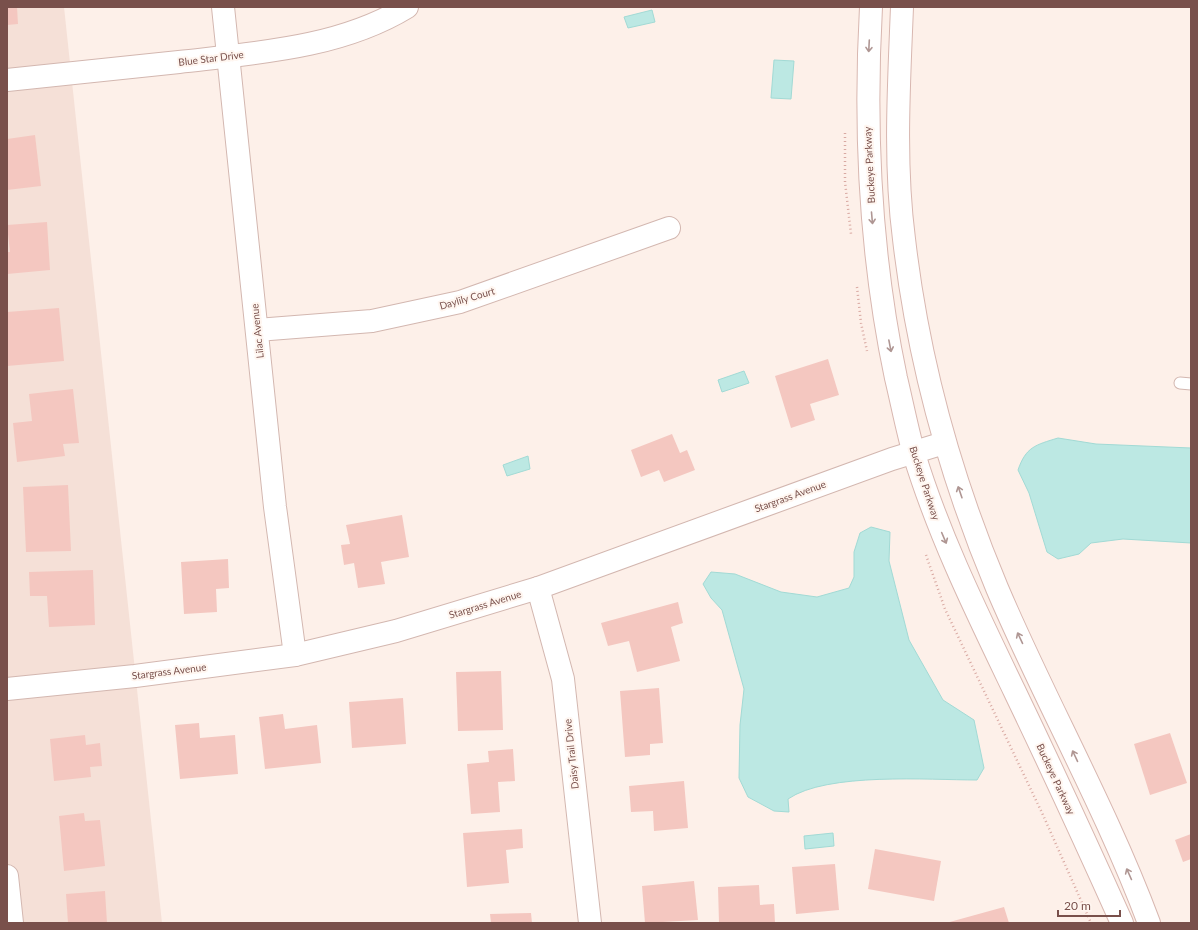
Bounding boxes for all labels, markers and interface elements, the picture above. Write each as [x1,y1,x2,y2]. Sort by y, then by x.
one-way arrow [865,39,872,52]
street label: Blue Star Drive [178,48,244,68]
street label: Buckeye Parkway [861,125,877,204]
one-way arrow [868,211,876,224]
street label: Daylily Court [438,284,497,312]
street label: Lilac Avenue [248,303,266,359]
one-way arrow [886,340,894,353]
street label: Buckeye Parkway [907,445,943,522]
street label: Stargrass Avenue [753,478,827,514]
one-way arrow [956,486,964,498]
one-way arrow [941,532,949,544]
street label: Stargrass Avenue [447,587,523,621]
one-way arrow [1016,632,1023,644]
street label: Stargrass Avenue [131,660,207,682]
street label: Daisy Trail Drive [561,718,581,790]
street label: Buckeye Parkway [1034,742,1078,817]
one-way arrow [1071,750,1078,762]
one-way arrow [1125,868,1132,880]
scale bar [1058,892,1120,918]
text: 20 m [1064,898,1091,913]

